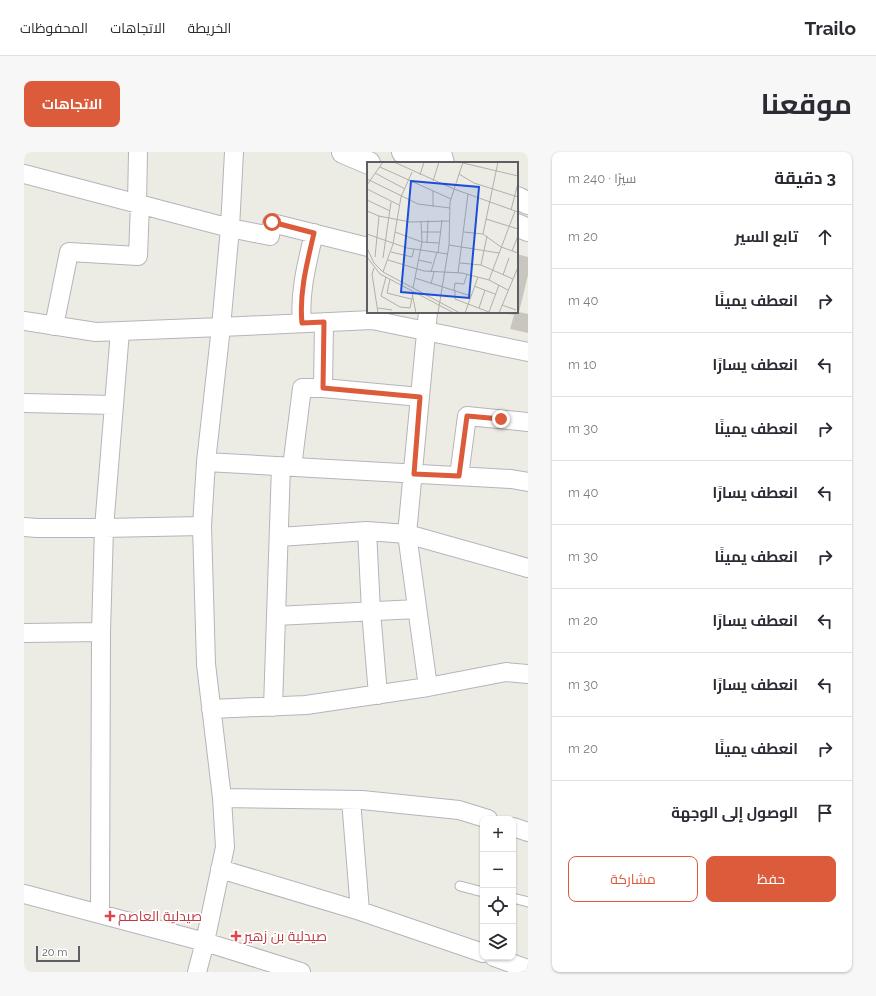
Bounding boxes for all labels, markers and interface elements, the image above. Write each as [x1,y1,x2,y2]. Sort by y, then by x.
text: Trailo [805,17,856,39]
text: المحفوظات [20,20,88,36]
text: الاتجاهات [110,20,166,36]
text: الخريطة [188,20,231,36]
button: الاتجاهات [24,81,120,127]
text: موقعنا [761,88,852,121]
inset map [367,162,518,313]
text: 3 دقيقة [774,168,836,188]
text: سيرًا · 240 m [568,171,636,186]
route start [263,213,281,231]
icon: ahead [814,226,836,248]
text: تابع السير [735,228,798,246]
text: 20 m [568,229,598,244]
icon: right [814,290,836,312]
text: انعطف يمينًا [714,292,798,310]
text: 40 m [568,293,598,308]
icon: left [814,354,836,376]
text: انعطف يسارًا [713,356,798,374]
text: 10 m [568,357,597,372]
route end [492,410,510,428]
icon: right [814,418,836,440]
text: انعطف يمينًا [714,420,798,438]
text: 30 m [568,421,598,436]
icon: left [814,482,836,504]
text: انعطف يسارًا [713,484,798,502]
text: 40 m [568,485,598,500]
icon: right [814,546,836,568]
text: انعطف يمينًا [714,548,798,566]
text: 30 m [568,549,598,564]
icon: left [814,610,836,632]
text: انعطف يسارًا [713,612,798,630]
text: 20 m [568,613,598,628]
icon: left [814,674,836,696]
text: انعطف يسارًا [713,676,798,694]
text: 30 m [568,677,598,692]
icon: right [814,738,836,760]
text: انعطف يمينًا [714,740,798,758]
text: 20 m [568,741,598,756]
icon: arrive [814,802,836,824]
text: الوصول إلى الوجهة [671,804,798,822]
map controls [480,816,516,960]
button: + [480,816,516,852]
button: − [480,852,516,888]
button: مشاركة [568,856,698,902]
button: حفظ [706,856,836,902]
button: locate [480,888,516,924]
place label: صيدلية العاصم [118,908,202,926]
marker: صيدلية العاصم [105,911,115,921]
button: layers [480,924,516,960]
place label: صيدلية بن زهير [243,928,327,944]
marker: صيدلية بن زهير [231,931,241,941]
scale bar [36,944,80,963]
text: 20 m [42,946,67,959]

